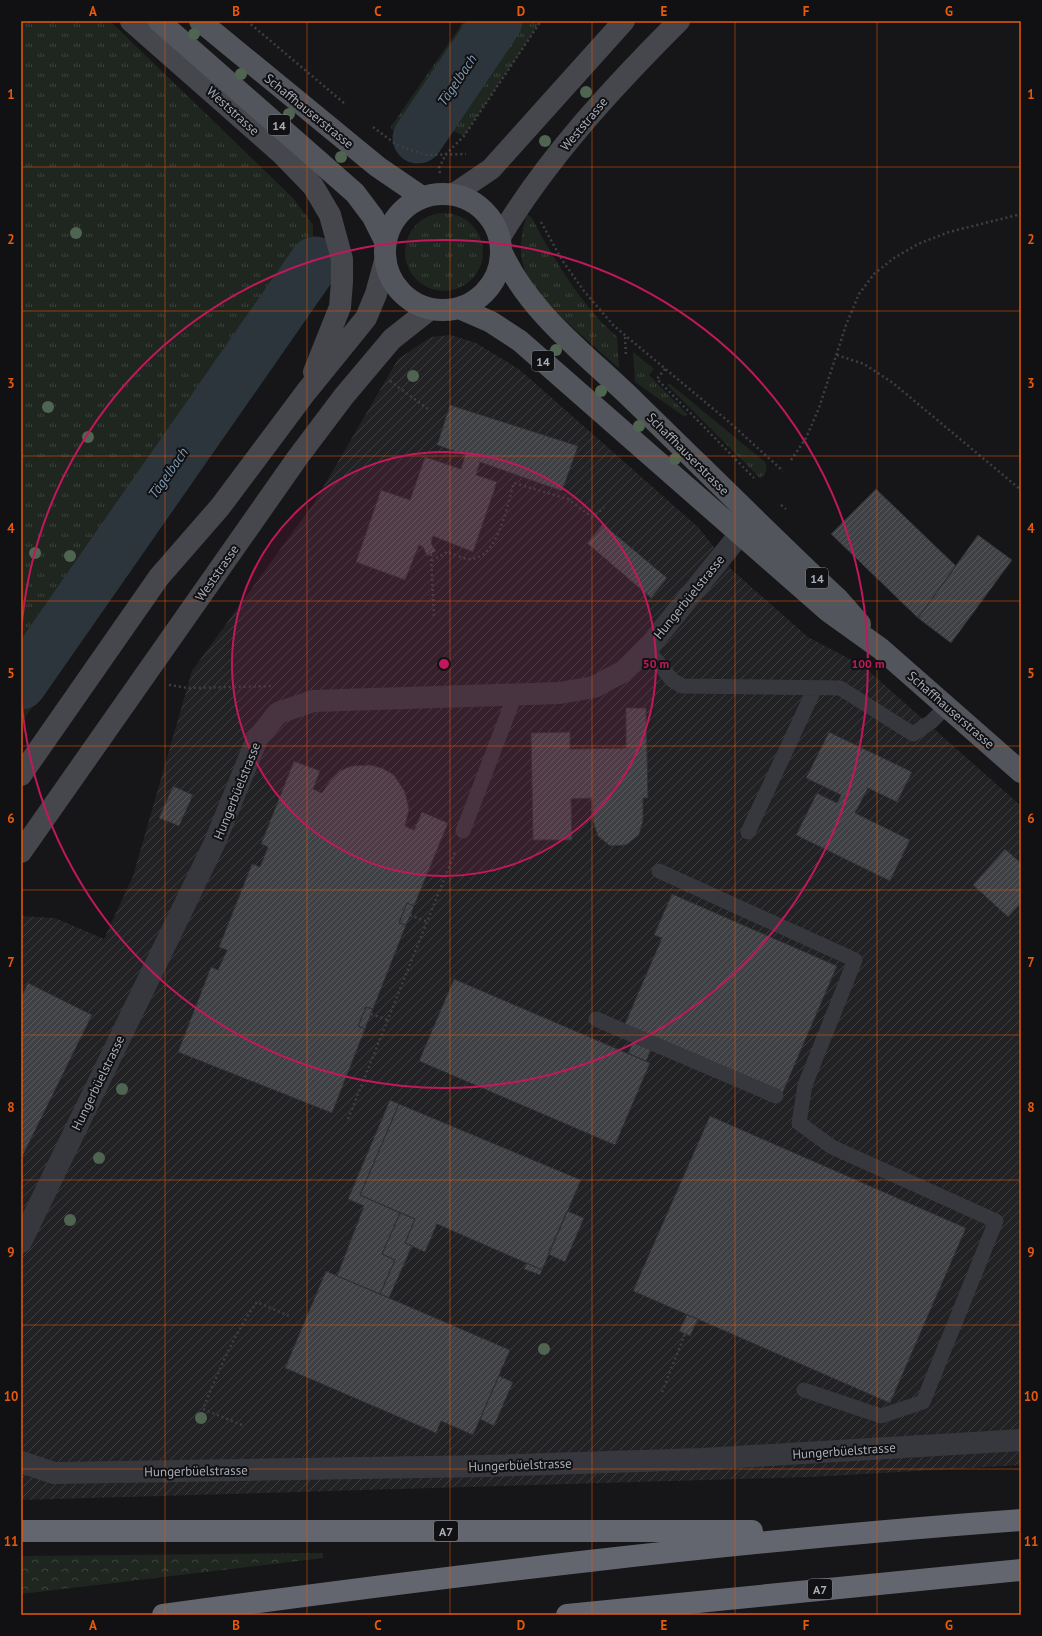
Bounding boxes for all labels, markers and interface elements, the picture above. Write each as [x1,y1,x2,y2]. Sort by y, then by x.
text: A [89,3,97,20]
text: B [232,3,240,20]
text: C [374,3,382,20]
text: D [517,3,525,20]
text: E [661,3,668,20]
text: F [803,3,810,20]
text: G [945,3,953,20]
water label: Tägelbach [433,51,481,109]
street label: Schaffhauserstrasse [261,70,357,152]
street label: Weststrasse [203,83,263,139]
text: 1 [7,86,15,103]
text: 1 [1027,86,1035,103]
street label: Weststrasse [557,94,611,154]
road number: 14 [268,115,290,135]
text: 2 [7,231,15,248]
text: 2 [1027,231,1035,248]
road number: 14 [532,351,554,371]
text: 3 [7,375,15,392]
text: 3 [1027,375,1035,392]
street label: Schaffhauserstrasse [643,409,733,499]
water label: Tägelbach [144,444,192,502]
text: 4 [7,520,15,537]
text: 4 [1027,520,1035,537]
street label: Weststrasse [191,541,243,605]
street label: Hungerbüelstrasse [650,551,728,643]
road number: 14 [806,568,828,588]
text: 50 m [643,656,669,671]
text: 100 m [851,656,885,671]
centre of rings [437,657,451,671]
text: 5 [7,665,15,682]
text: 5 [1027,665,1035,682]
street label: Schaffhauserstrasse [904,668,998,752]
street label: Hungerbüelstrasse [210,740,264,842]
text: 6 [7,810,15,827]
text: 6 [1027,810,1035,827]
text: 7 [7,954,15,971]
text: 7 [1027,954,1035,971]
street label: Hungerbüelstrasse [68,1033,128,1133]
text: 8 [7,1099,15,1116]
text: 8 [1027,1099,1035,1116]
text: 9 [7,1244,15,1261]
text: 9 [1027,1244,1035,1261]
text: 10 [4,1388,18,1405]
text: 10 [1024,1388,1038,1405]
street label: Hungerbüelstrasse [792,1439,896,1463]
street label: Hungerbüelstrasse [468,1455,572,1475]
street label: Hungerbüelstrasse [144,1462,248,1480]
road number: A7 [434,1521,458,1541]
text: 11 [4,1533,18,1550]
text: 11 [1024,1533,1038,1550]
road number: A7 [808,1579,832,1599]
text: A [89,1617,97,1634]
text: B [232,1617,240,1634]
text: C [374,1617,382,1634]
text: D [517,1617,525,1634]
text: E [661,1617,668,1634]
text: F [803,1617,810,1634]
text: G [945,1617,953,1634]

